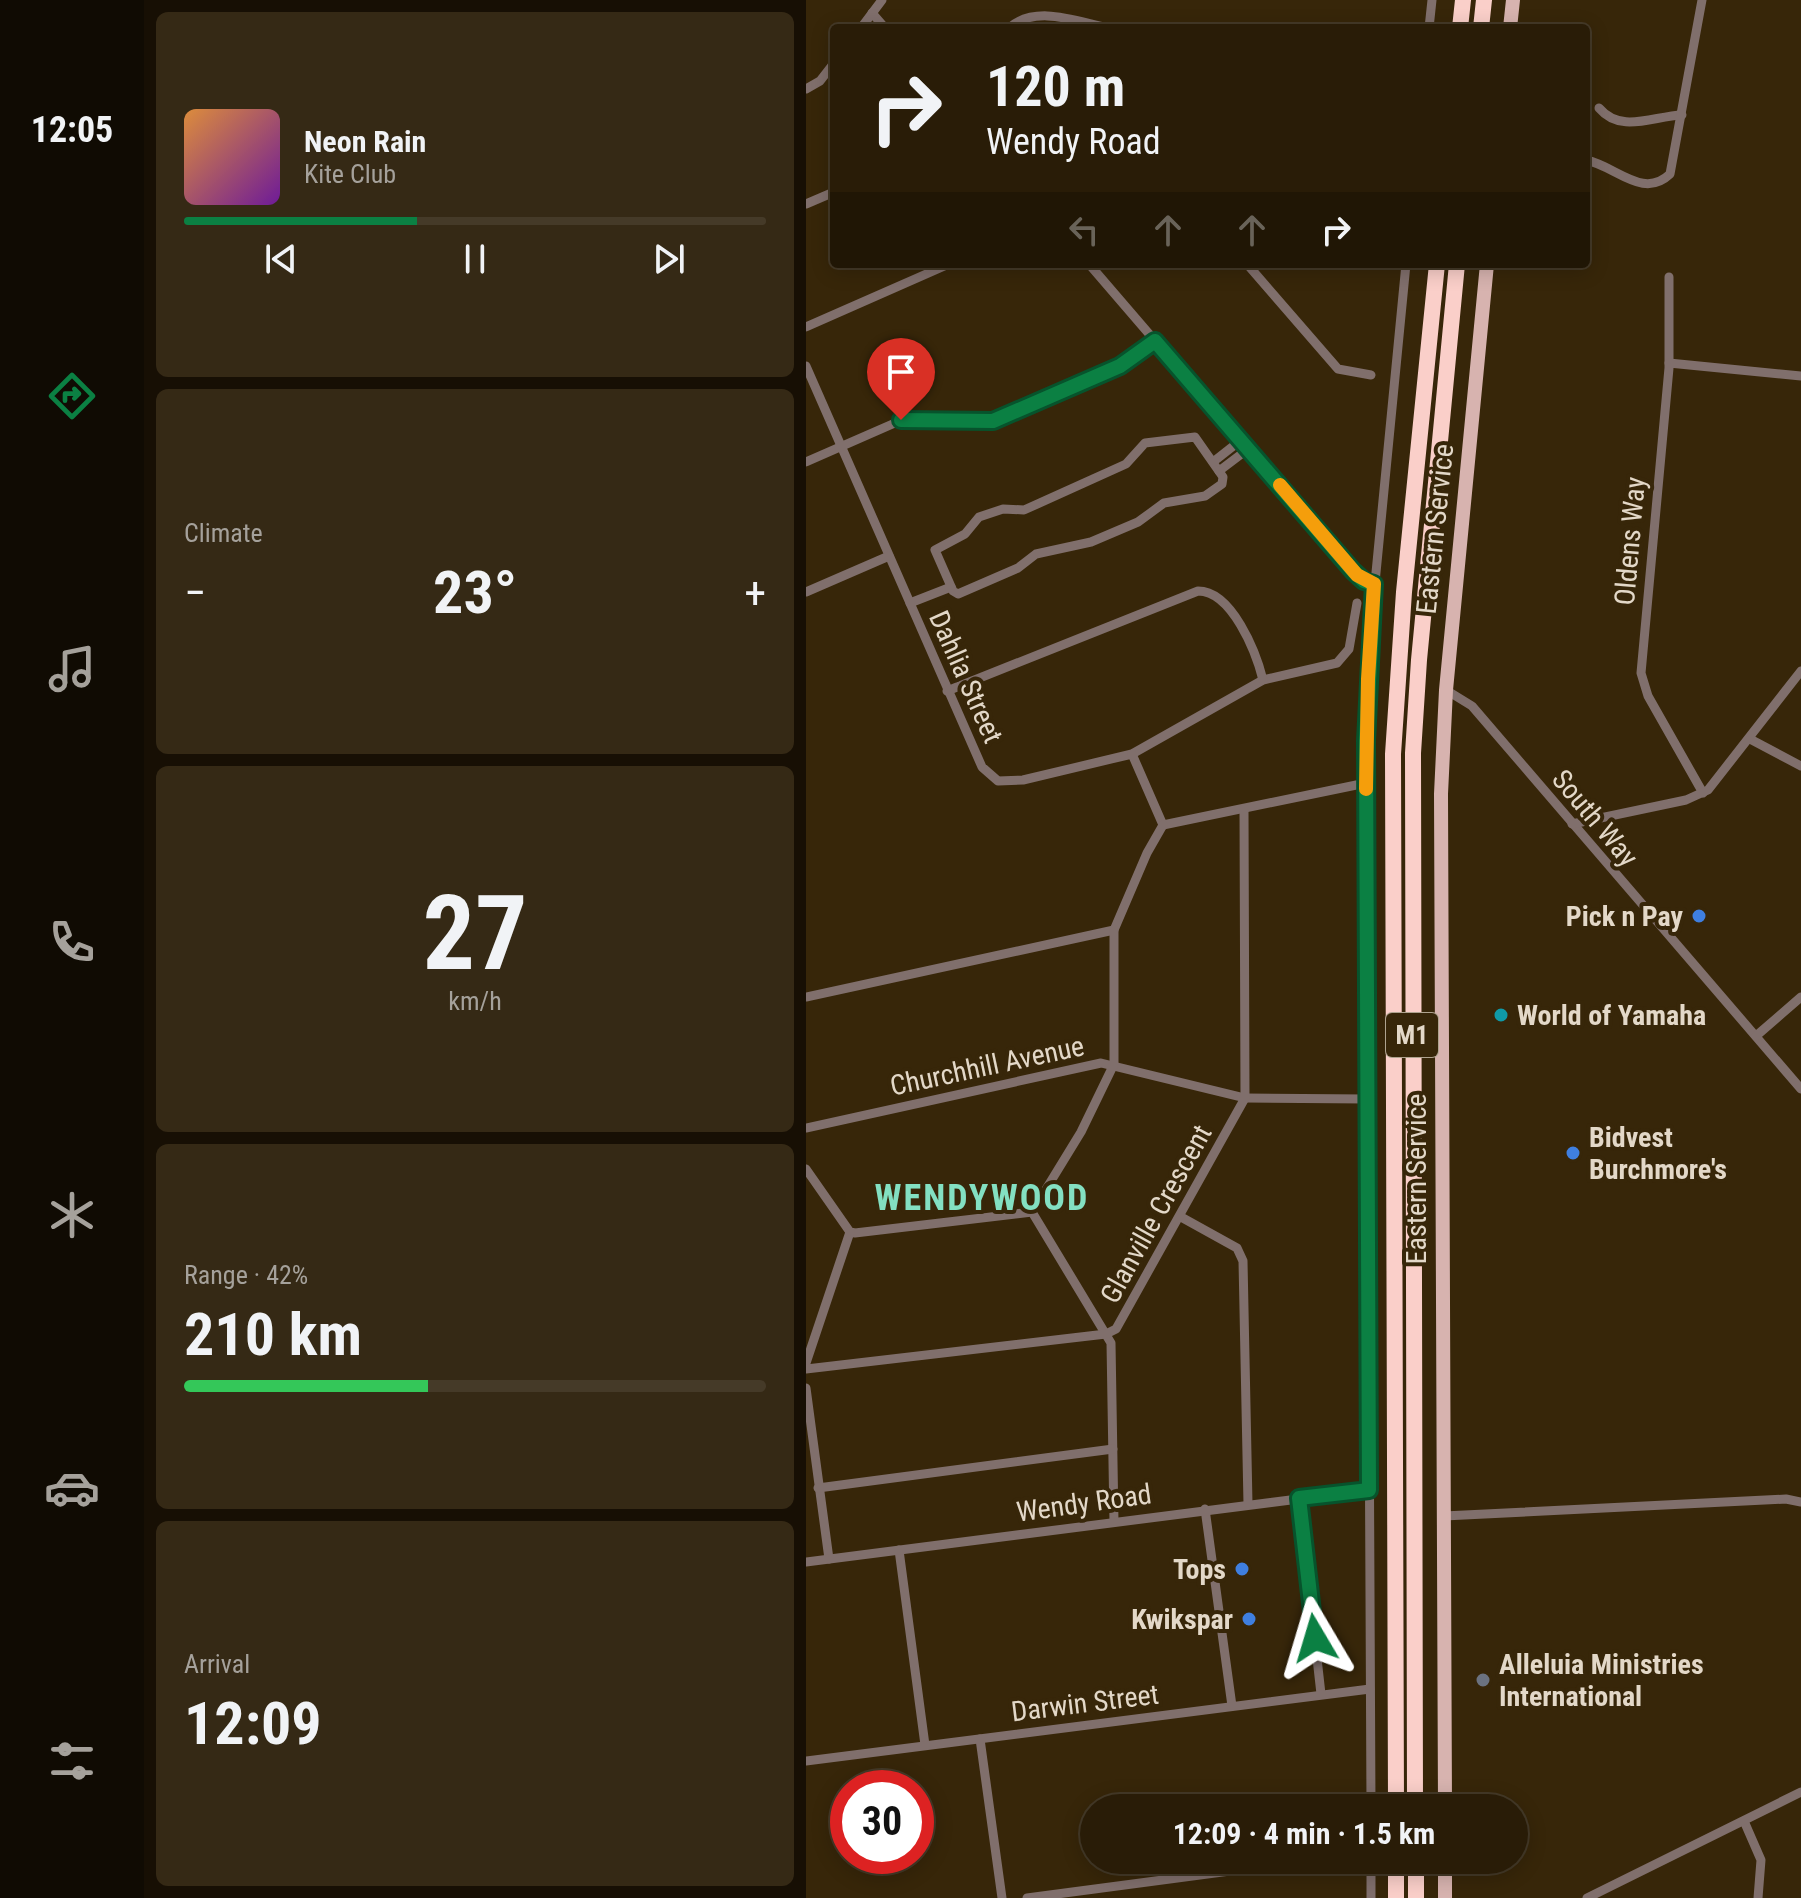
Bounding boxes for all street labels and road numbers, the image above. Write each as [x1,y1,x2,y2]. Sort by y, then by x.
street label: Eastern Service [1410,442,1460,616]
street label: Oldens Way [1608,475,1652,607]
street label: Dahlia Street [922,606,1010,748]
street label: South Way [1545,763,1645,873]
road number: M1 [1386,1013,1438,1057]
street label: Churchhill Avenue [887,1029,1087,1103]
street label: Eastern Service [1400,1094,1433,1264]
street label: Glanville Crescent [1093,1119,1219,1309]
street label: Wendy Road [1014,1477,1154,1529]
street label: Darwin Street [1009,1678,1161,1728]

